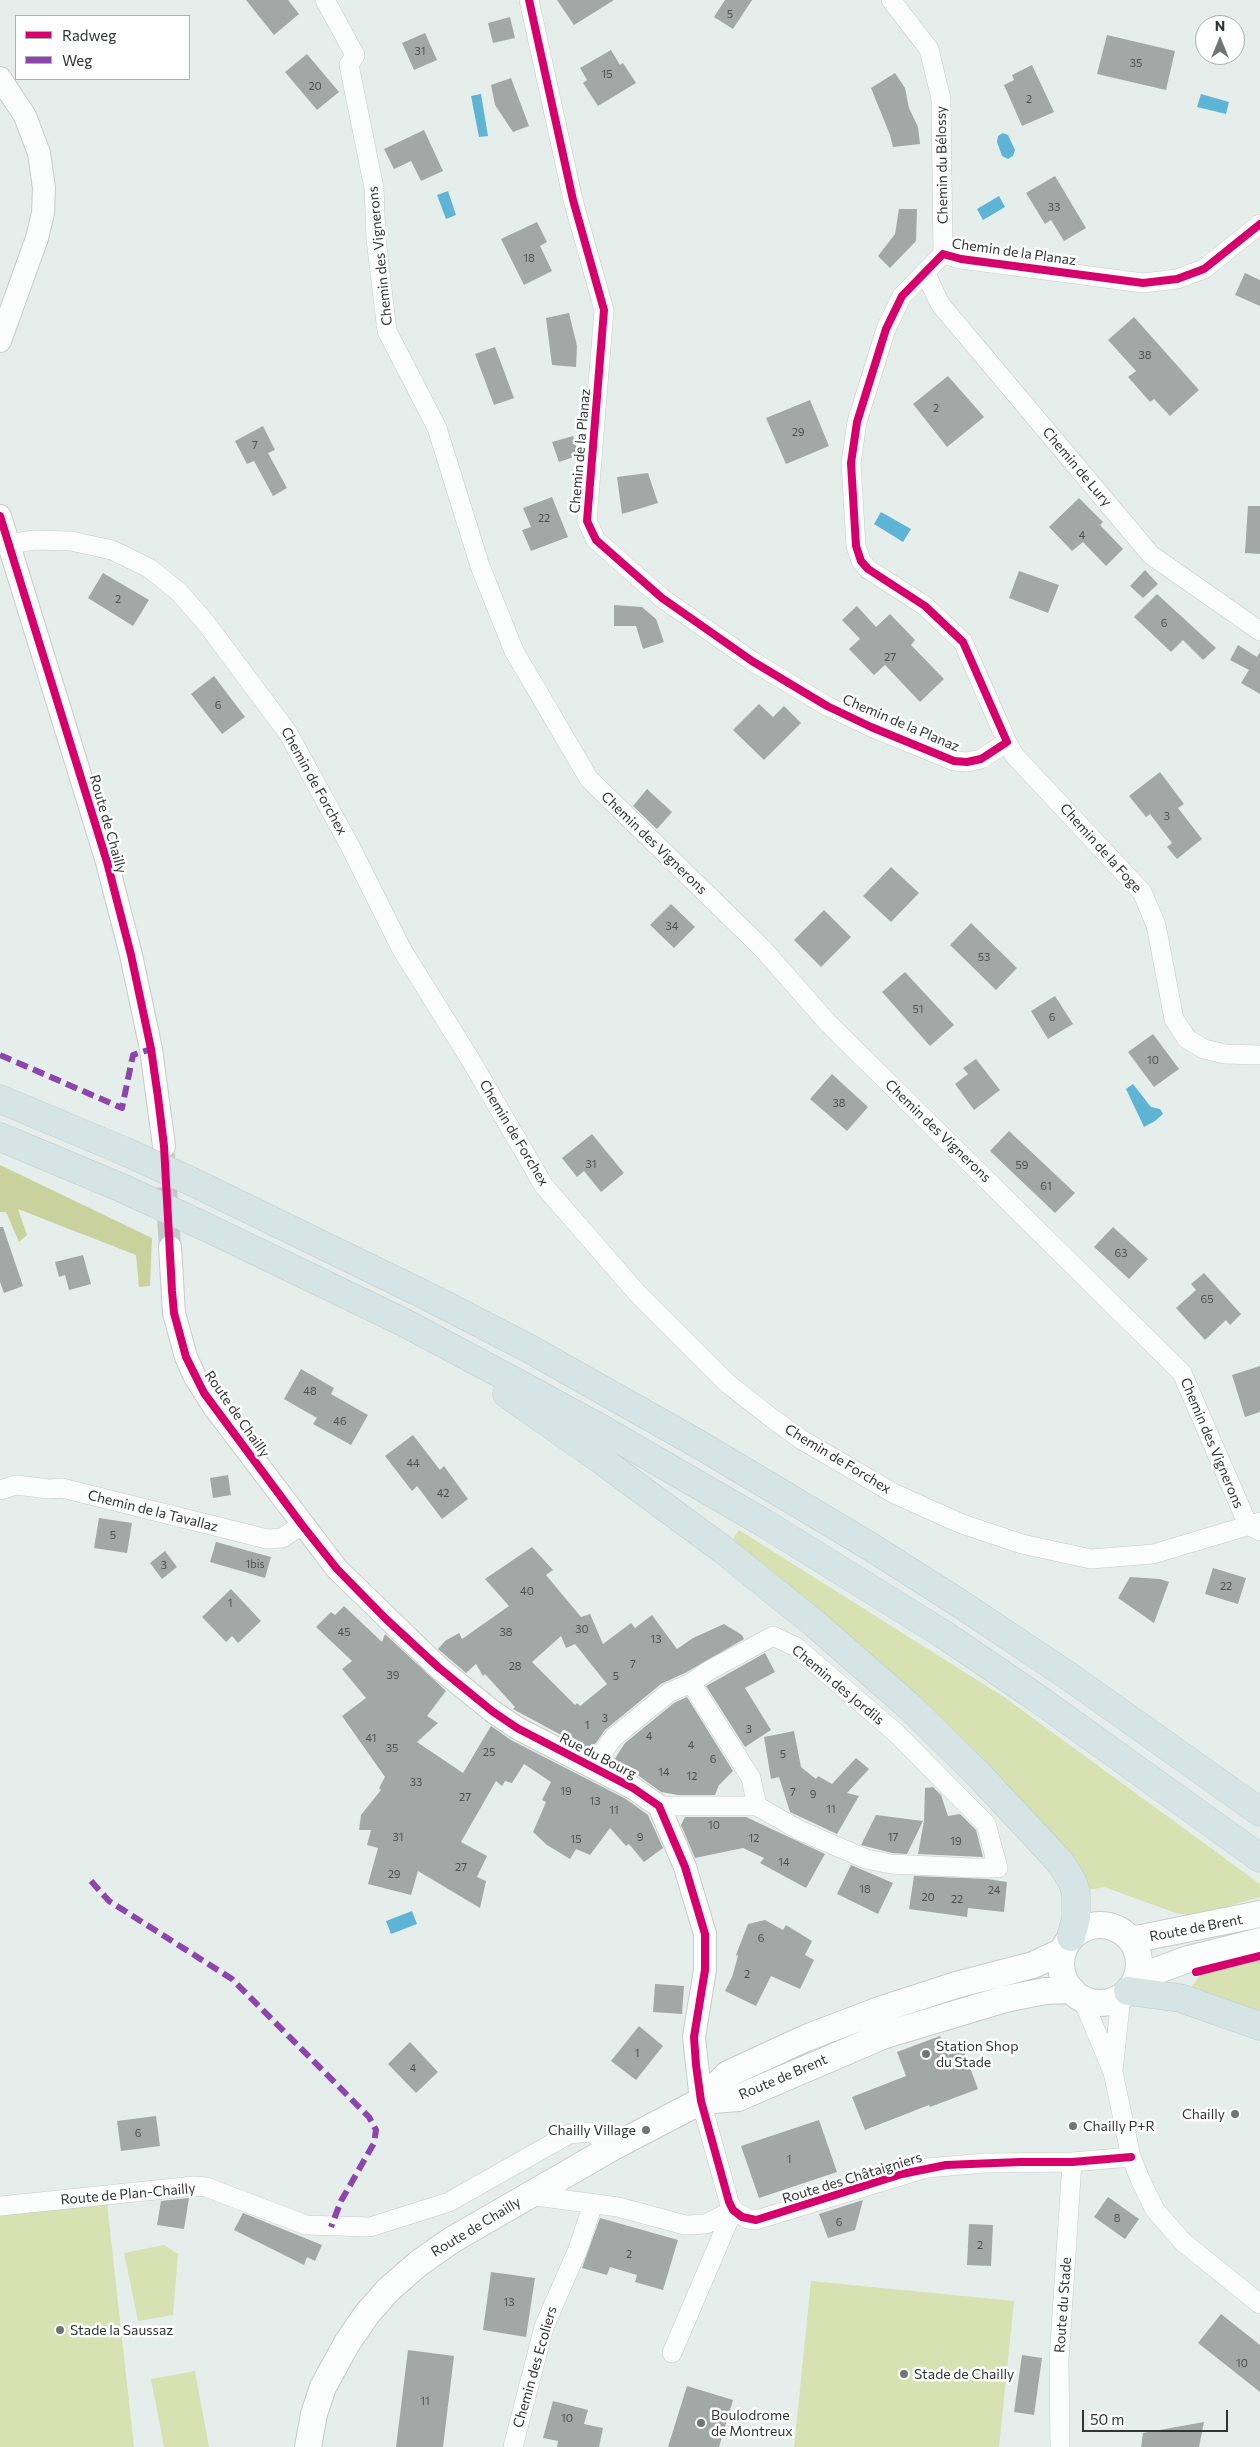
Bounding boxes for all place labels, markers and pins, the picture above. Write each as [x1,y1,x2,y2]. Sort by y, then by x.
place label: Station Shop du Stade [936,2038,1018,2070]
marker: Station Shop du Stade [920,2048,932,2060]
place label: Chailly [1182,2106,1225,2122]
marker: Chailly [1229,2108,1241,2120]
place label: Chailly P+R [1083,2118,1155,2134]
marker: Chailly P+R [1067,2120,1079,2132]
place label: Chailly Village [548,2122,636,2138]
marker: Chailly Village [640,2124,652,2136]
place label: Stade la Saussaz [70,2322,173,2338]
marker: Stade la Saussaz [54,2324,66,2336]
place label: Stade de Chailly [914,2366,1014,2382]
marker: Stade de Chailly [898,2368,910,2380]
place label: Boulodrome de Montreux [711,2407,793,2440]
marker: Boulodrome de Montreux [695,2417,707,2429]

